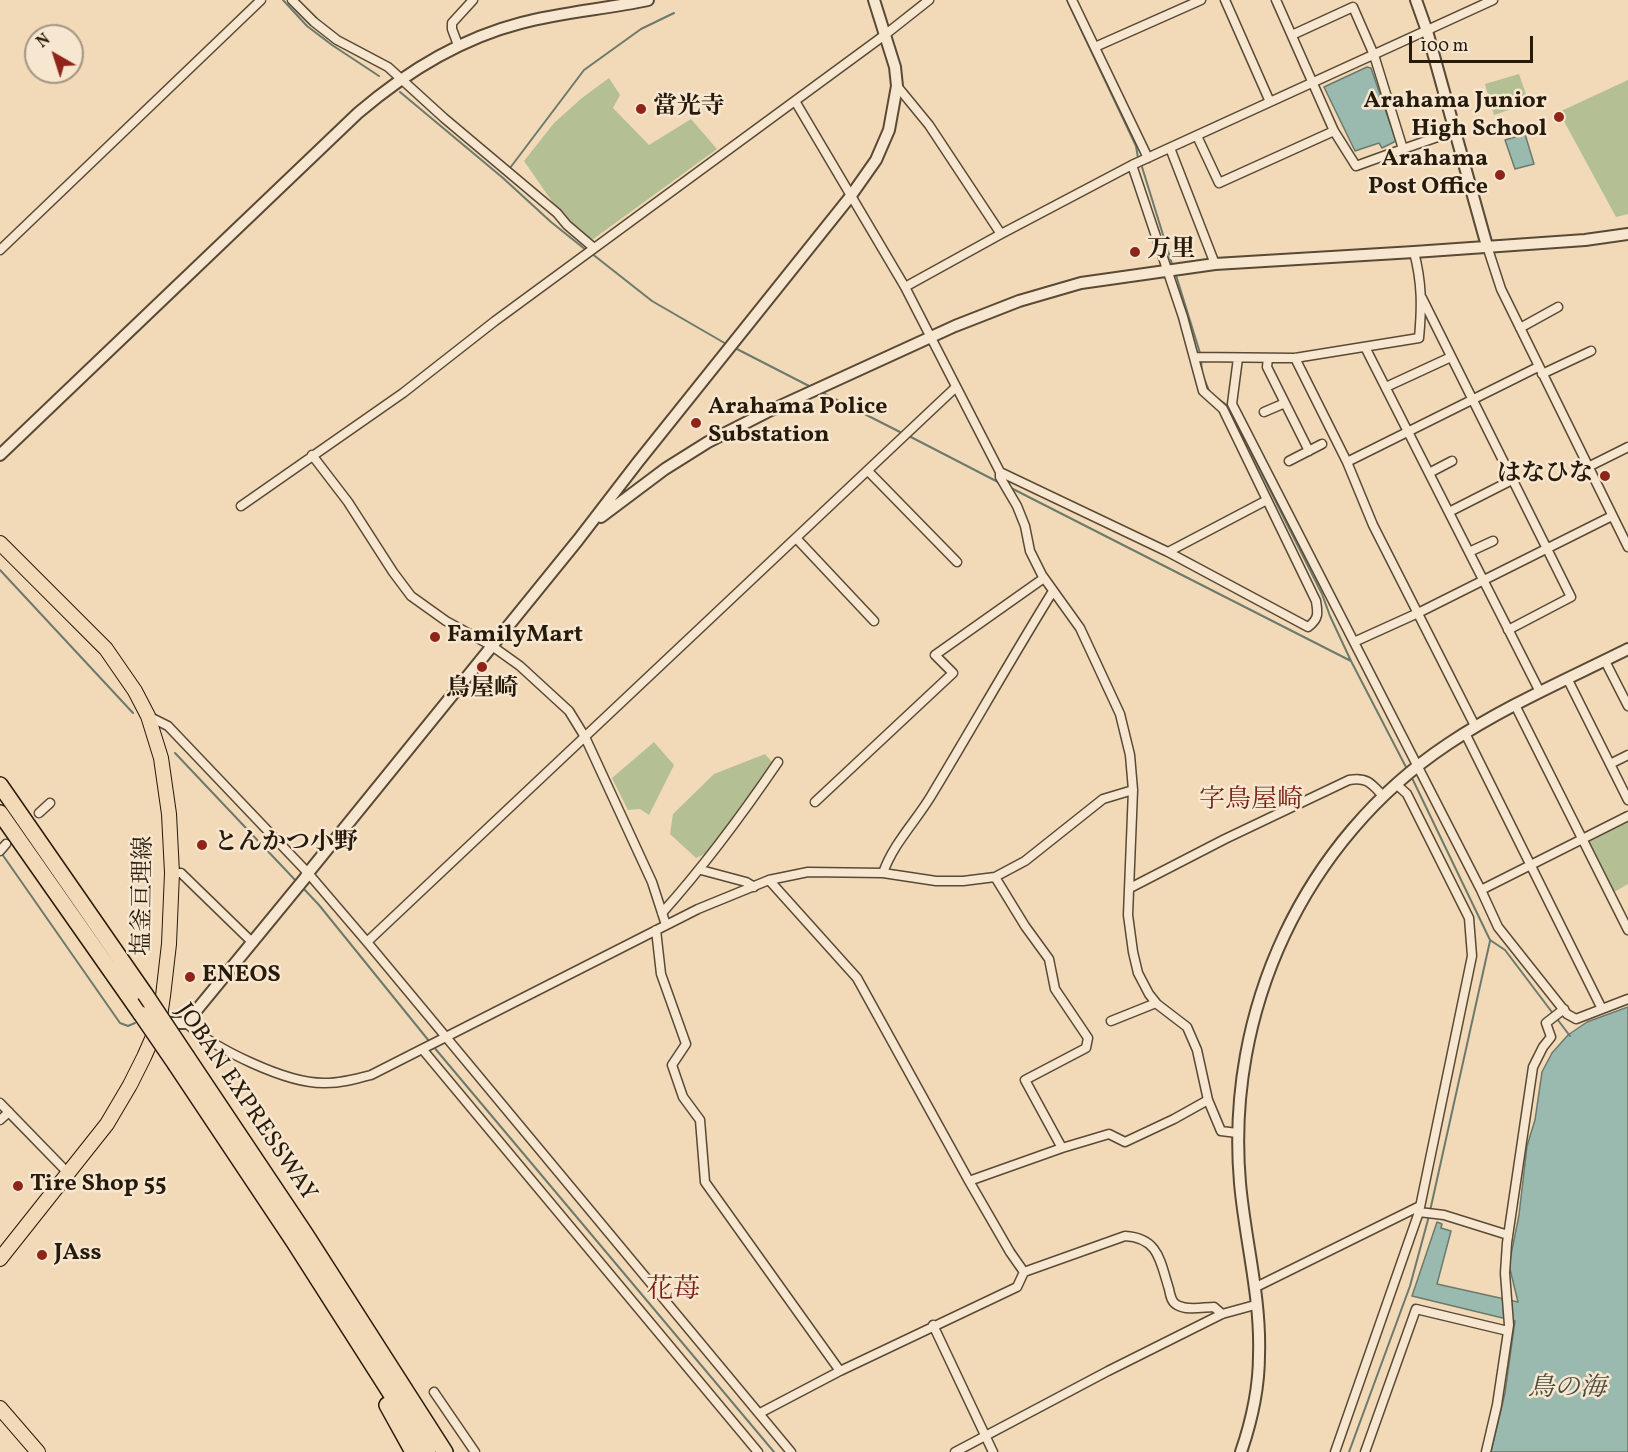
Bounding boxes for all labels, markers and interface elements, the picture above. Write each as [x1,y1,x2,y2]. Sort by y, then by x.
north arrow [24,24,84,84]
scale bar [1412,24,1536,62]
text: N [32,29,55,54]
text: 100 m [1420,34,1469,59]
place label: Arahama Junior High School [1363,89,1547,145]
place label: 當光寺 [653,95,725,123]
marker: 當光寺 [634,102,648,116]
marker: Arahama Junior High School [1552,110,1566,124]
place label: Arahama Post Office [1368,147,1488,203]
marker: Arahama Post Office [1493,168,1507,182]
place label: 万里 [1147,238,1195,266]
marker: 万里 [1128,245,1142,259]
place label: Arahama Police Substation [708,395,887,451]
marker: Arahama Police Substation [689,416,703,430]
place label: はなひな [1497,462,1593,490]
marker: はなひな [1598,469,1612,483]
place label: FamilyMart [447,623,583,651]
marker: FamilyMart [428,630,442,644]
marker: 鳥屋崎 [475,660,489,674]
place label: 鳥屋崎 [446,677,518,705]
district label: 字鳥屋崎 [1199,786,1303,818]
place label: とんかつ小野 [214,831,358,859]
street label: 塩釜亘理線 [130,836,160,956]
marker: とんかつ小野 [195,838,209,852]
place label: ENEOS [202,963,281,991]
marker: ENEOS [183,970,197,984]
street label: JOBAN EXPRESSWAY [168,999,322,1207]
place label: Tire Shop 55 [30,1172,167,1200]
marker: Tire Shop 55 [11,1179,25,1193]
place label: JAss [54,1241,102,1269]
marker: JAss [35,1248,49,1262]
district label: 花苺 [646,1276,700,1308]
water label: 鳥の海 [1528,1374,1606,1406]

